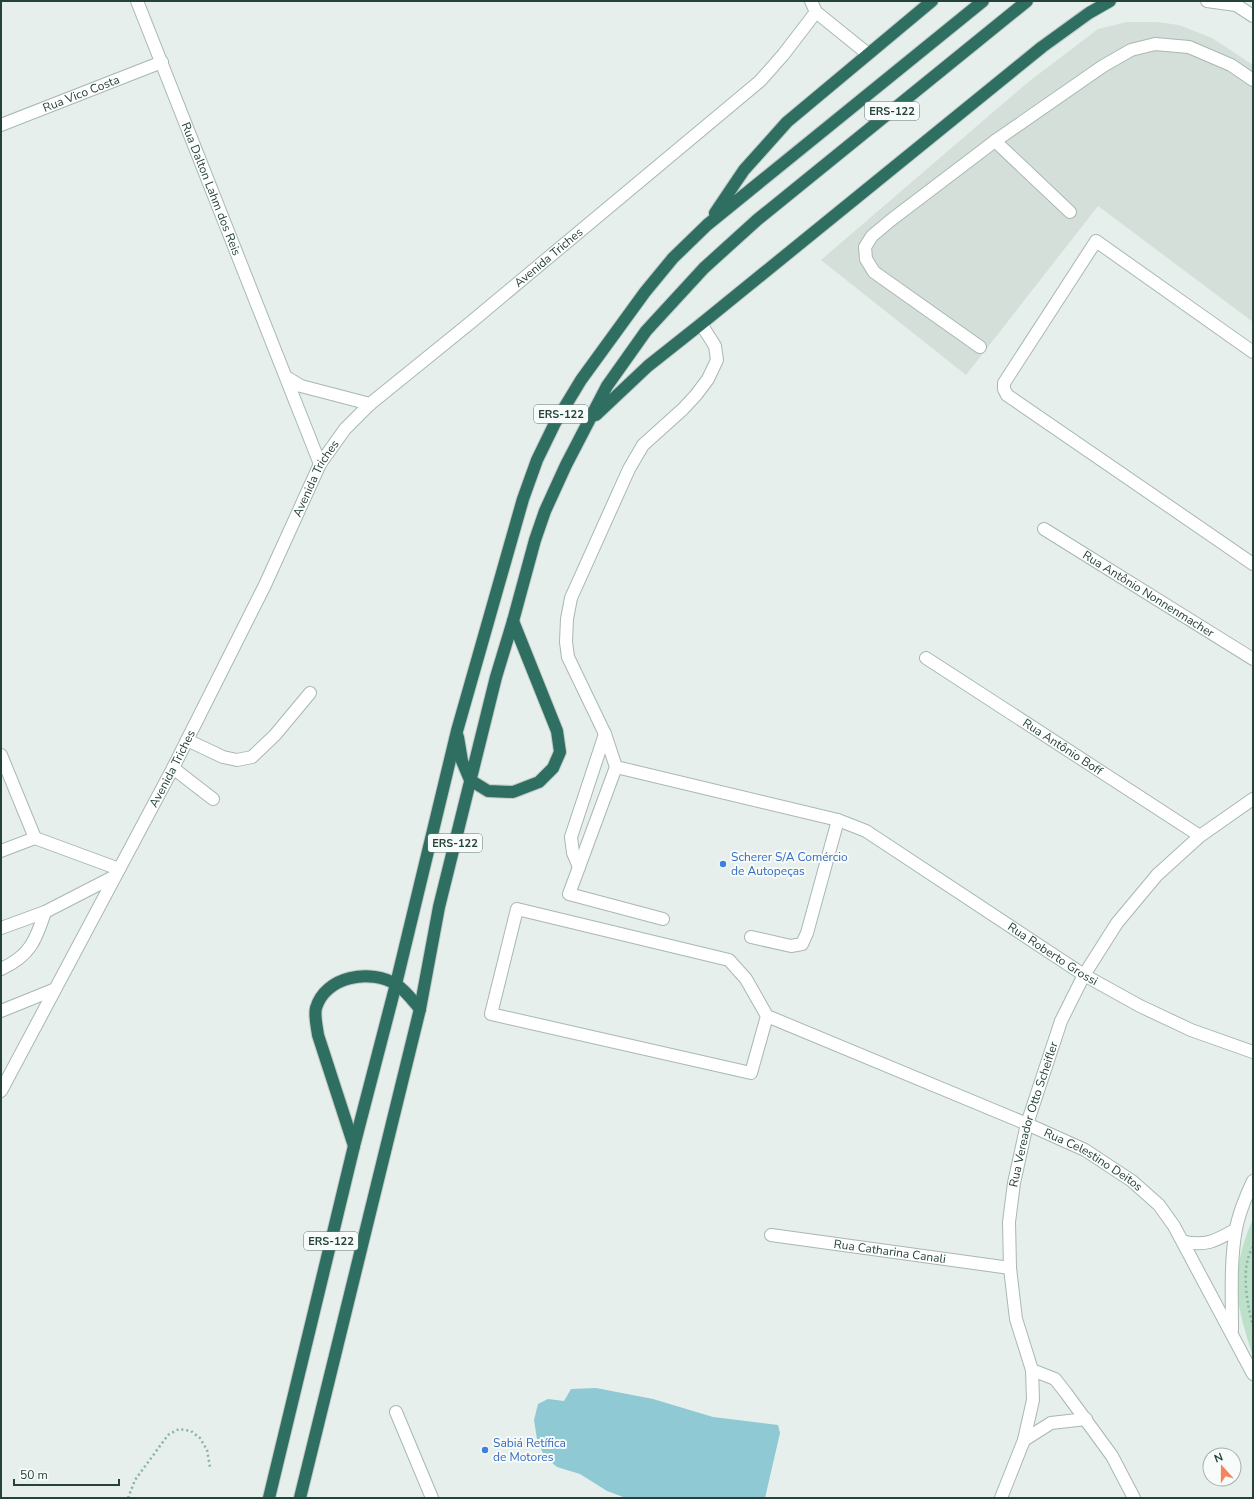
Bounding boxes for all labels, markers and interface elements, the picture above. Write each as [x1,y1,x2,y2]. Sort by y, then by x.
street label: Rua Vico Costa [40,71,122,116]
road number: ERS-122 [865,102,919,120]
street label: Rua Dalton Lahm dos Reis [178,120,245,258]
street label: Avenida Triches [511,224,586,291]
road number: ERS-122 [534,405,588,423]
street label: Avenida Triches [289,437,343,519]
street label: Rua Antônio Nonnenmacher [1080,547,1218,641]
street label: Rua Antônio Boff [1020,715,1107,779]
street label: Avenida Triches [146,727,199,810]
road number: ERS-122 [428,834,482,852]
place label: Scherer S/A Comércio de Autopeças [731,849,848,879]
marker: Scherer S/A Comércio de Autopeças [718,859,728,869]
street label: Rua Roberto Grossi [1005,919,1101,989]
street label: Rua Vereador Otto Scheifler [1005,1039,1062,1188]
street label: Rua Celestino Deitos [1041,1125,1146,1195]
road number: ERS-122 [304,1232,358,1250]
street label: Rua Catharina Canali [833,1236,947,1267]
place label: Sabiá Retífica de Motores [493,1435,566,1465]
marker: Sabiá Retífica de Motores [480,1445,490,1455]
north arrow [1202,1447,1242,1487]
text: N [1212,1450,1225,1467]
scale bar [14,1461,119,1487]
text: 50 m [20,1467,48,1483]

